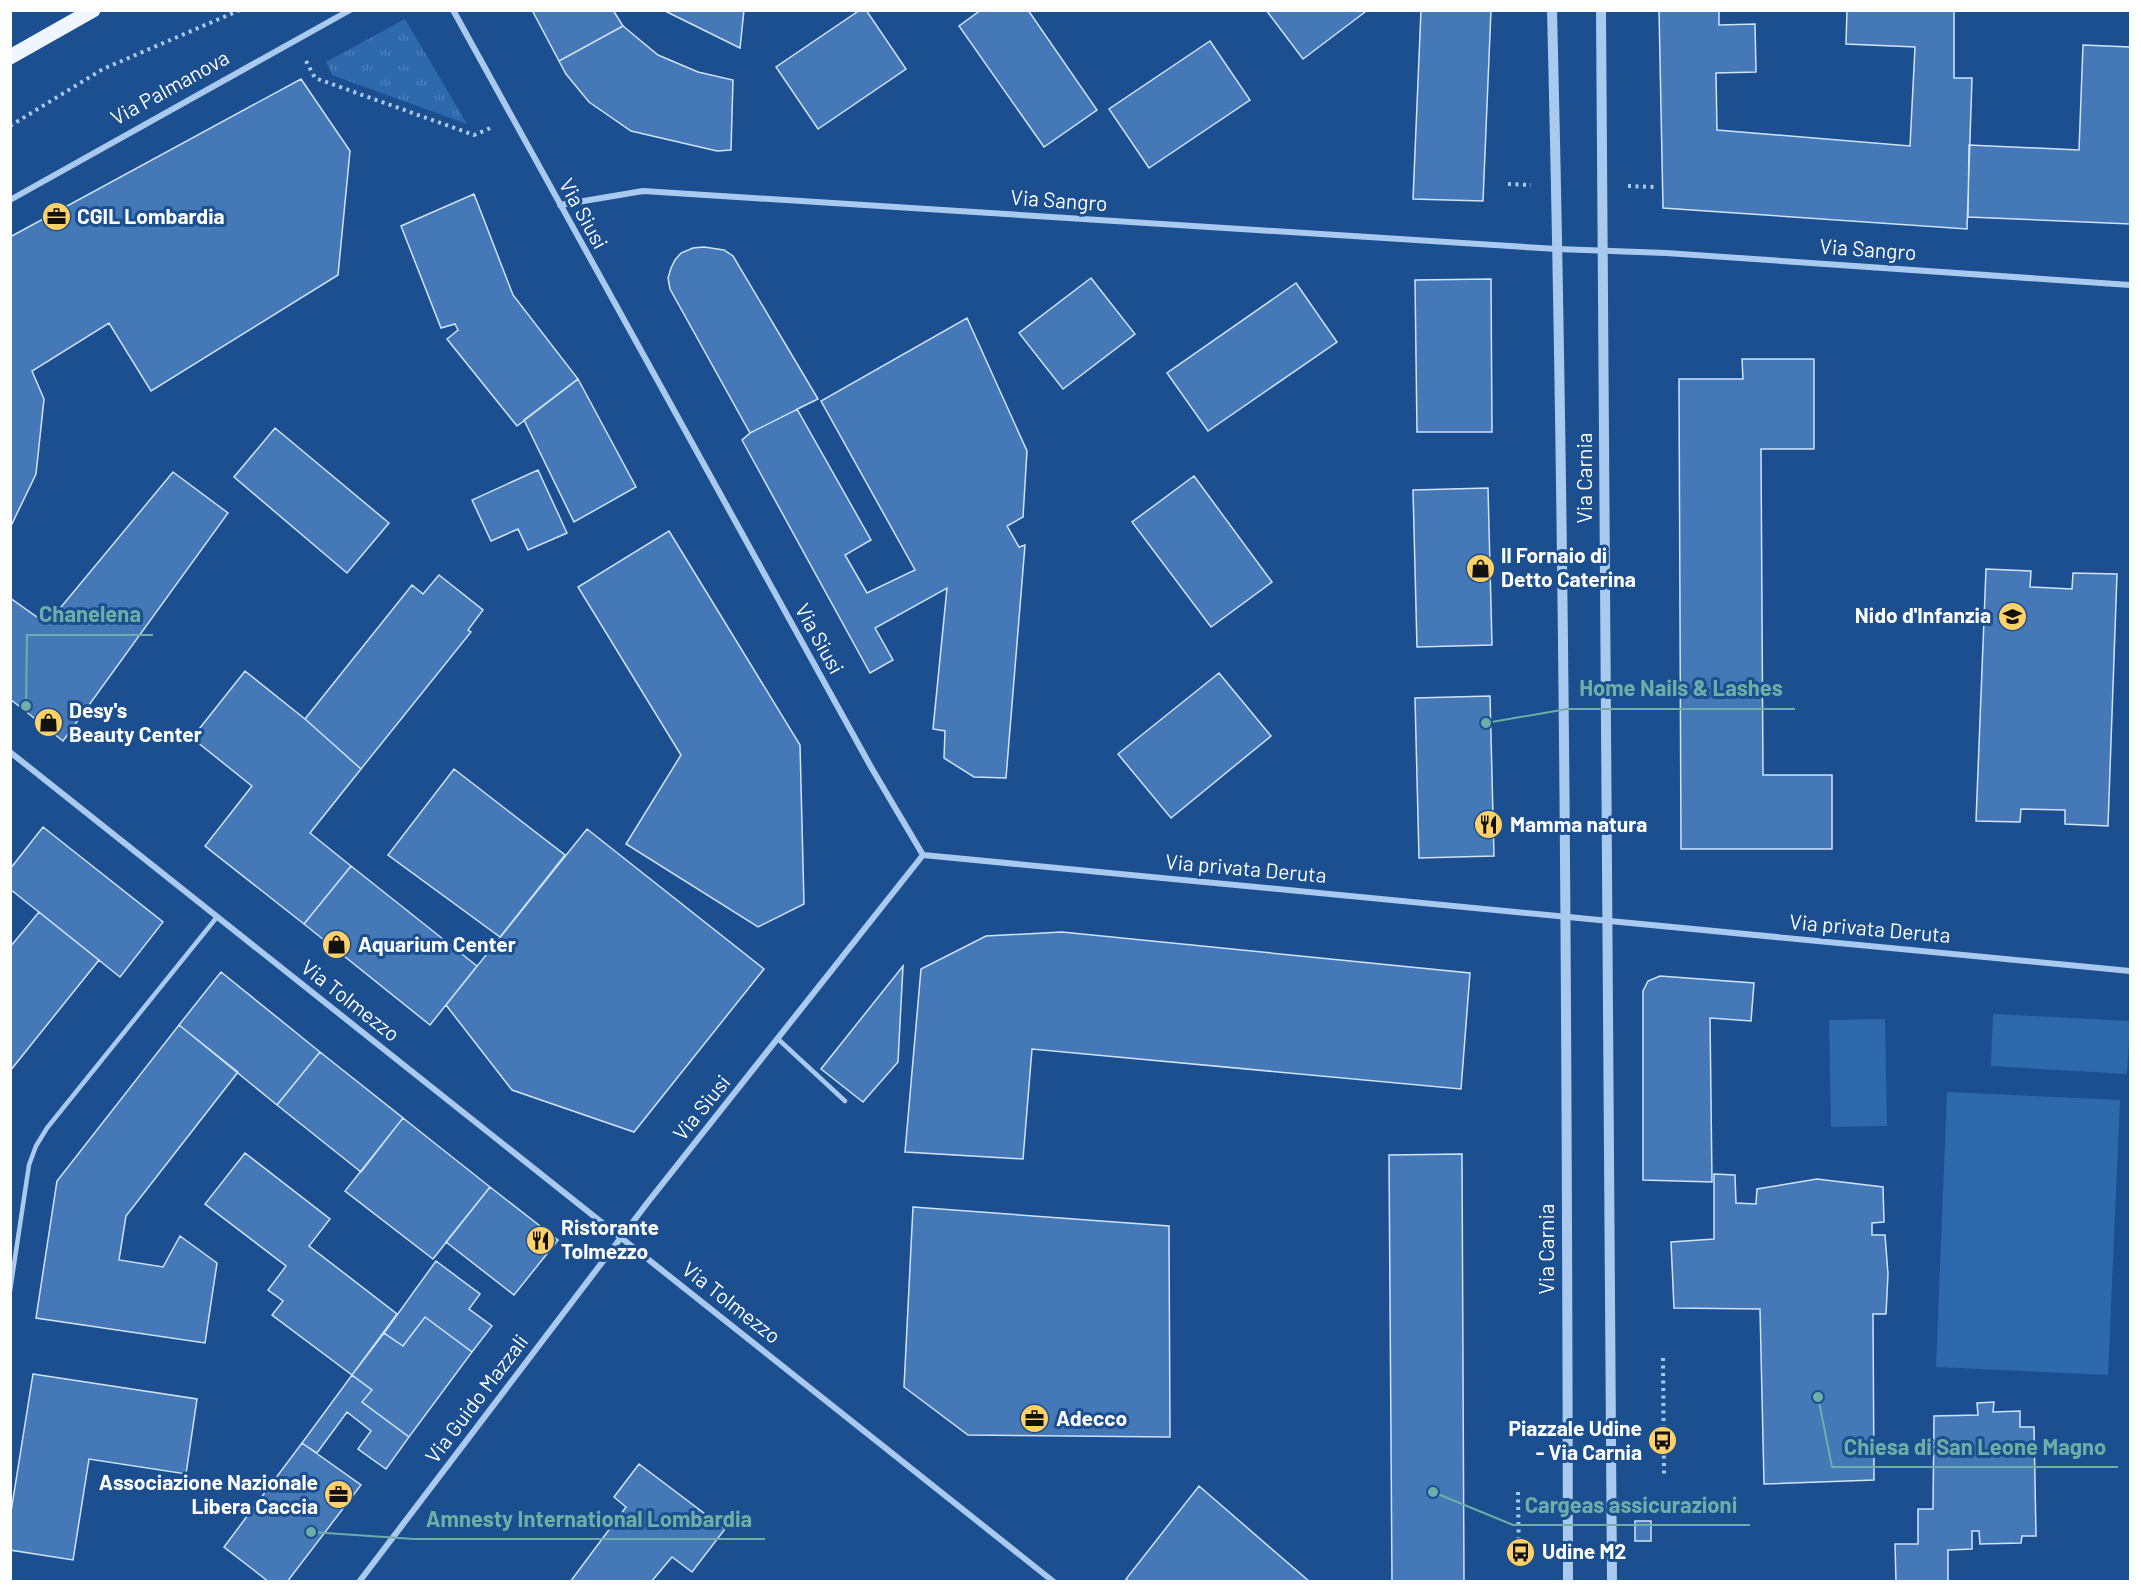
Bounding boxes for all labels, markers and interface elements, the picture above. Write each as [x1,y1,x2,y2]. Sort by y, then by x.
street label: Via Palmanova [106,44,233,129]
street label: Via Siusi [555,174,614,253]
street label: Via Sangro [1010,184,1108,215]
office icon: CGIL Lombardia [40,201,72,233]
place label: CGIL Lombardia [77,203,225,228]
street label: Via Sangro [1819,233,1917,264]
street label: Via Carnia [1571,432,1596,524]
place label: Il Fornaio di Detto Caterina [1501,542,1636,591]
shop icon: Il Fornaio di Detto Caterina [1464,552,1496,584]
callout: Chanelena [27,595,153,635]
street label: Via Siusi [791,599,850,678]
text: Chanelena [39,600,141,626]
school or university icon: Nido d'Infanzia [1996,600,2028,632]
place label: Nido d'Infanzia [1855,602,1991,627]
callout: Home Nails & Lashes [1567,669,1795,709]
text: Home Nails & Lashes [1579,674,1783,700]
place label: Desy's Beauty Center [69,697,202,746]
shop icon: Desy's Beauty Center [32,707,64,739]
restaurant icon: Mamma natura [1473,809,1505,841]
place label: Mamma natura [1510,811,1647,836]
street label: Via privata Deruta [1165,848,1328,887]
street label: Via privata Deruta [1789,908,1952,947]
shop icon: Aquarium Center [321,929,353,961]
place label: Aquarium Center [358,931,516,956]
street label: Via Tolmezzo [297,954,405,1046]
street label: Via Siusi [667,1069,735,1145]
street label: Via Carnia [1533,1203,1558,1295]
place label: Ristorante Tolmezzo [561,1214,659,1263]
restaurant icon: Ristorante Tolmezzo [524,1224,556,1256]
street label: Via Tolmezzo [678,1256,786,1348]
street label: Via Guido Mazzali [419,1329,532,1467]
office icon: Adecco [1019,1403,1051,1435]
place label: Adecco [1056,1405,1127,1430]
place label: Piazzale Udine - Via Carnia [1508,1415,1642,1464]
bus stop icon: Piazzale Udine - Via Carnia [1647,1425,1679,1457]
callout: Chiesa di San Leone Magno [1832,1427,2118,1467]
text: Chiesa di San Leone Magno [1844,1433,2106,1459]
place label: Associazione Nazionale Libera Caccia [99,1469,318,1518]
office icon: Associazione Nazionale Libera Caccia [323,1479,355,1511]
callout: Cargeas assicurazioni [1513,1485,1750,1525]
text: Cargeas assicurazioni [1525,1491,1737,1517]
callout: Amnesty International Lombardia [414,1499,765,1539]
text: Amnesty International Lombardia [426,1505,752,1531]
bus stop icon: Udine M2 [1505,1536,1537,1568]
place label: Udine M2 [1542,1538,1626,1563]

